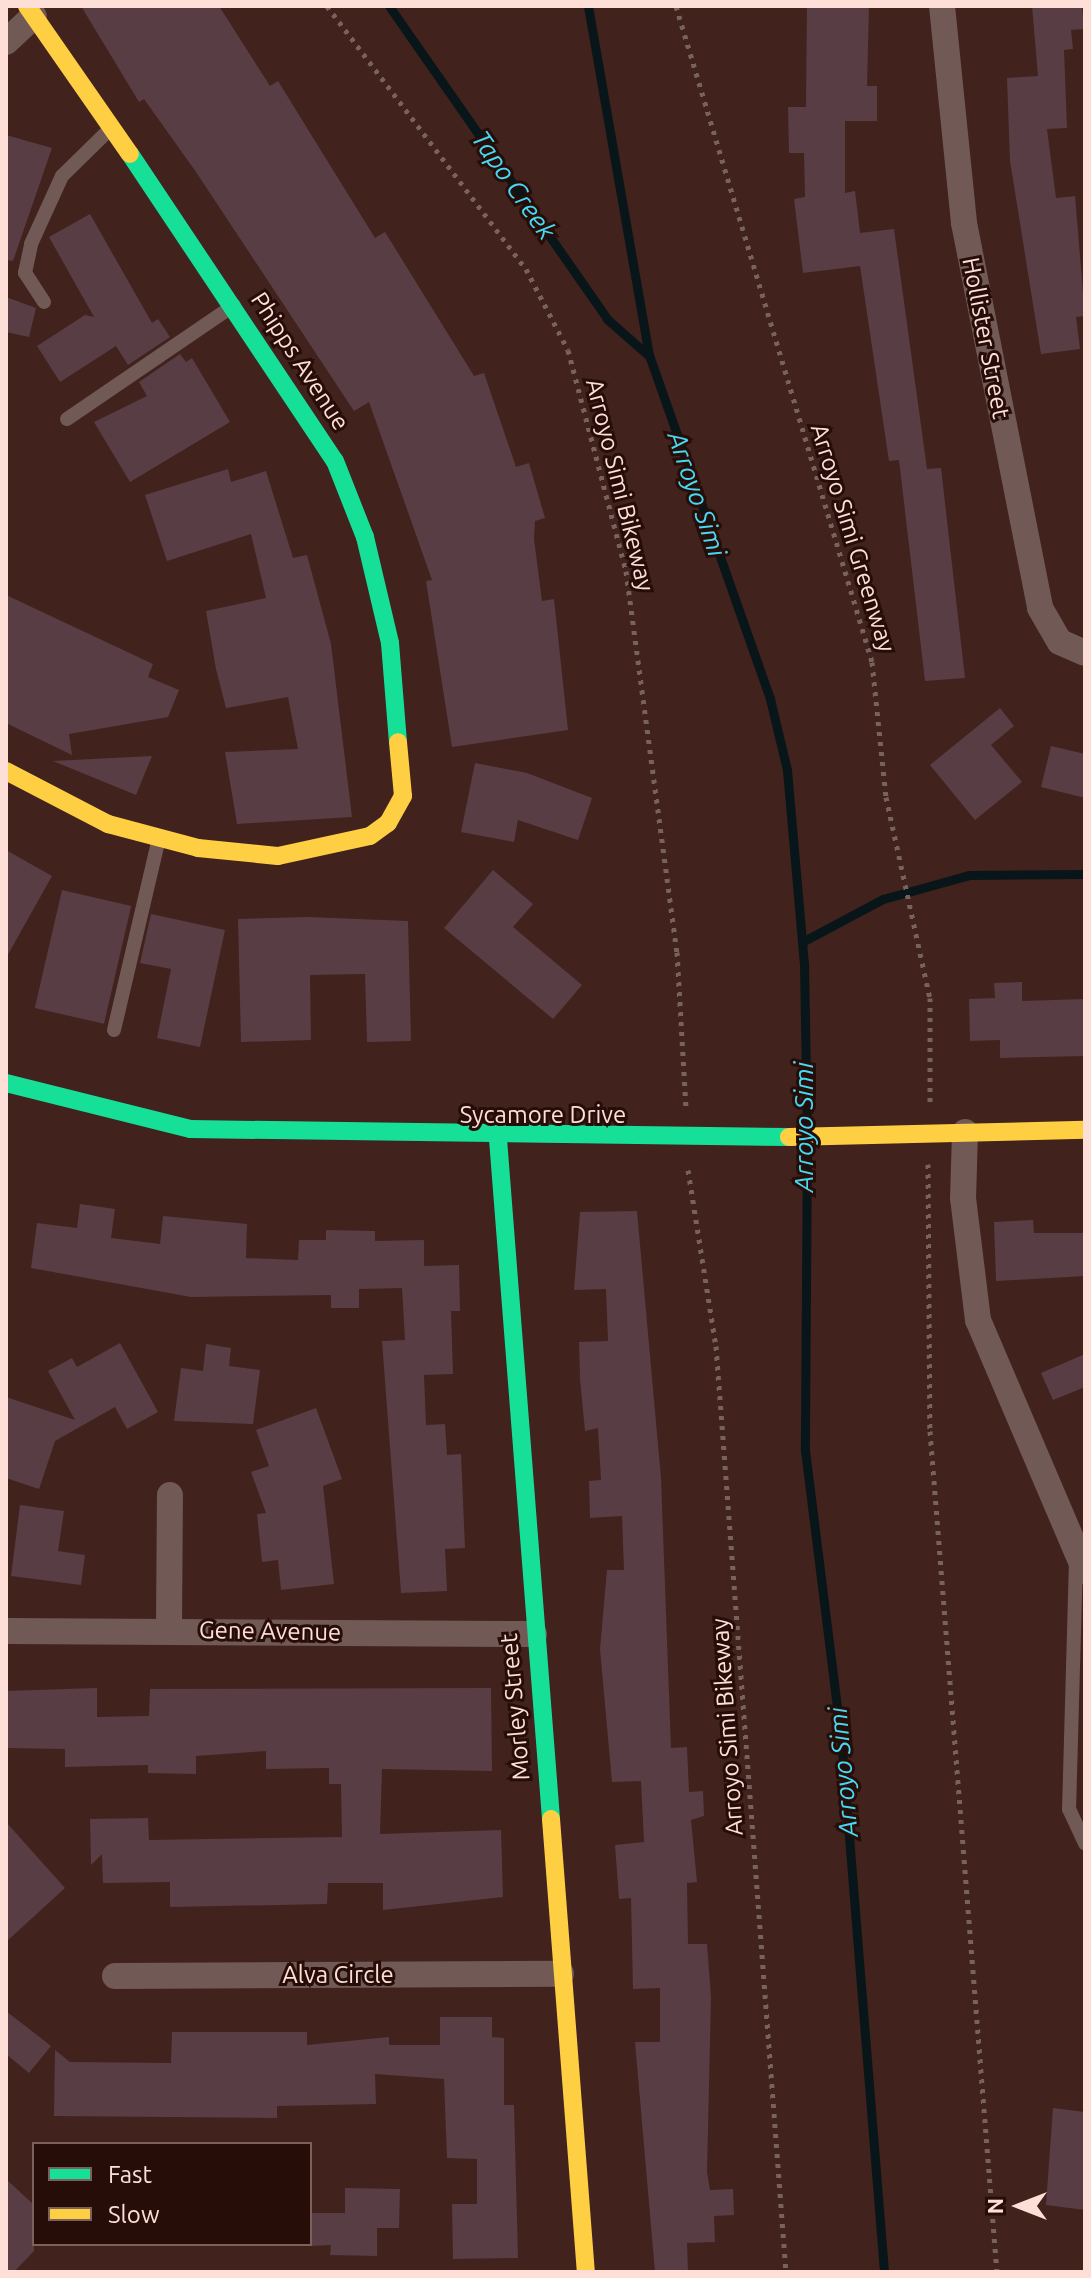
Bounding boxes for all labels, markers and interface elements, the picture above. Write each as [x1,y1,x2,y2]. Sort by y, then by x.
water label: Tapo Creek [465,124,563,246]
street label: Hollister Street [956,255,1016,421]
street label: Phipps Avenue [245,287,355,435]
street label: Arroyo Simi Bikeway [580,376,660,594]
street label: Arroyo Simi Greenway [805,421,901,655]
water label: Arroyo Simi [661,427,733,561]
water label: Arroyo Simi [788,1062,820,1192]
street label: Sycamore Drive [460,1101,626,1129]
street label: Gene Avenue [199,1615,341,1647]
street label: Arroyo Simi Bikeway [705,1617,749,1837]
street label: Morley Street [494,1632,536,1782]
water label: Arroyo Simi [822,1706,864,1838]
street label: Alva Circle [282,1961,394,1989]
legend [32,2142,312,2246]
text: Fast [108,2161,152,2188]
north arrow [979,2166,1059,2246]
text: N [982,2198,1007,2214]
text: Slow [108,2201,160,2228]

